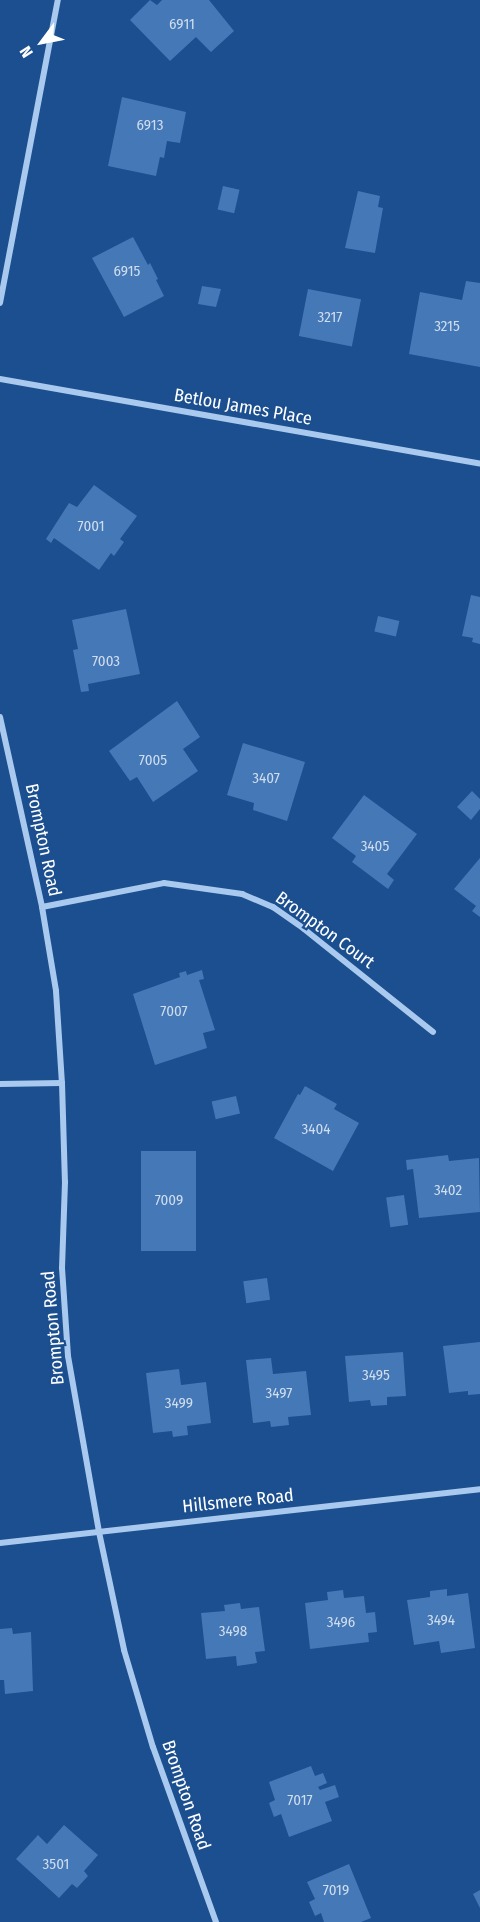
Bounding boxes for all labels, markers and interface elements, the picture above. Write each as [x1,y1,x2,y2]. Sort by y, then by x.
north arrow [12,12,72,72]
house number: 6911 [169,16,195,34]
text: N [16,43,37,61]
house number: 6913 [137,117,163,135]
house number: 6915 [113,263,141,281]
house number: 3217 [318,309,342,327]
house number: 3215 [434,318,460,336]
street label: Betlou James Place [172,384,314,430]
house number: 7001 [77,518,105,536]
house number: 7003 [92,653,120,671]
house number: 7005 [139,752,167,770]
house number: 3407 [252,770,280,788]
street label: Brompton Road [21,782,65,898]
house number: 3405 [361,838,389,856]
street label: Brompton Court [271,887,379,973]
house number: 7007 [160,1003,188,1021]
house number: 3404 [301,1121,331,1139]
house number: 3402 [434,1182,462,1200]
house number: 7009 [155,1192,183,1210]
street label: Brompton Road [37,1270,69,1386]
house number: 3495 [362,1367,390,1385]
house number: 3497 [266,1385,292,1403]
house number: 3499 [165,1395,193,1413]
street label: Hillsmere Road [181,1484,295,1518]
house number: 3494 [427,1612,455,1630]
house number: 3496 [327,1614,355,1632]
house number: 3498 [219,1623,247,1641]
street label: Brompton Road [157,1737,215,1853]
house number: 7017 [287,1792,313,1810]
house number: 3501 [43,1856,69,1874]
house number: 7019 [323,1882,349,1900]

